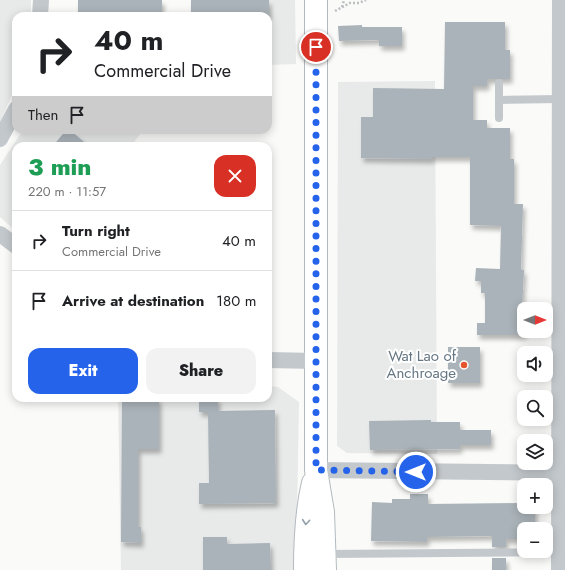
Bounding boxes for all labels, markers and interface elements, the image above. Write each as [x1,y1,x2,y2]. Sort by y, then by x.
text: 40 m [94,20,163,61]
icon: right [28,28,80,80]
pin [299,30,333,64]
icon: arrive [305,36,327,58]
text: Commercial Drive [94,58,231,84]
text: Then [28,104,58,126]
icon: arrive [66,104,88,126]
text: 3 min [28,149,92,184]
button: close [214,155,256,197]
text: 220 m · 11:57 [28,182,106,201]
text: Turn right [62,220,130,242]
icon: right [28,230,50,252]
text: 40 m [222,230,256,252]
text: Commercial Drive [62,242,161,261]
icon: arrive [28,290,50,312]
text: Arrive at destination [62,290,204,312]
text: 180 m [216,290,256,312]
north arrow [517,302,553,338]
map controls [517,302,553,558]
place label: Wat Lao of Anchroage [387,345,457,384]
button: sound [517,346,553,382]
button: Exit [28,348,138,394]
button: Share [146,348,256,394]
marker: Wat Lao of Anchroage [459,360,469,370]
button: search [517,390,553,426]
button: layers [517,434,553,470]
position arrow [395,451,437,493]
button: + [517,478,553,514]
one-way arrow [302,519,311,525]
button: − [517,522,553,558]

